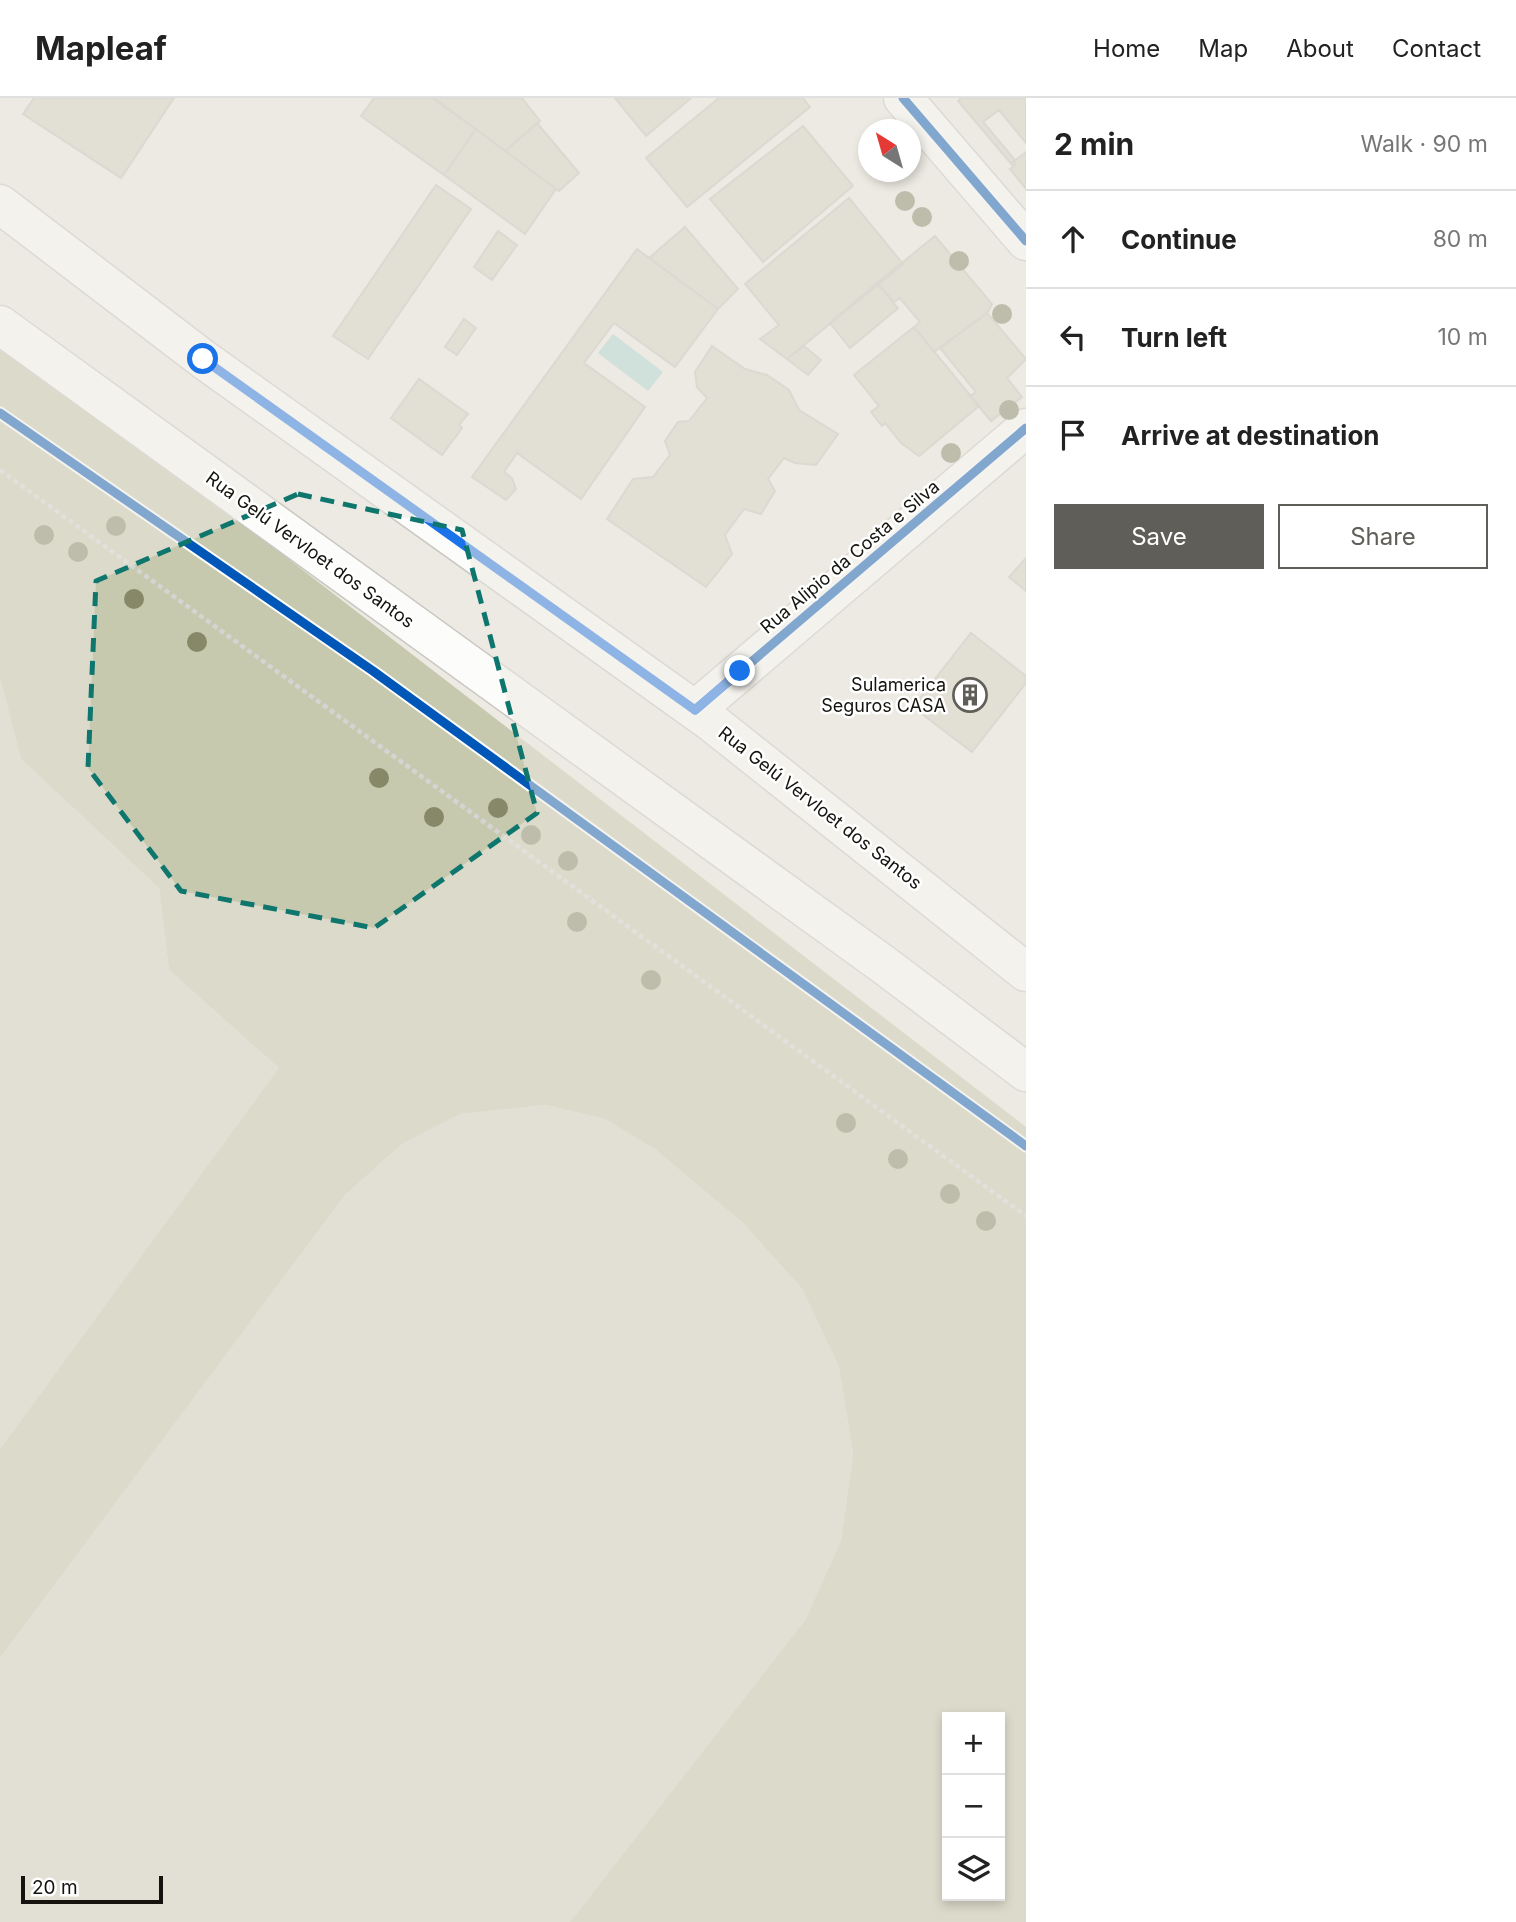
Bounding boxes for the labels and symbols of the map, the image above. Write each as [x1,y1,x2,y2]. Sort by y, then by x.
north arrow [858,119,921,182]
route start [187,343,218,374]
street label: Rua Gelú Vervloet dos Santos [202,467,418,632]
street label: Rua Alipio da Costa e Silva [756,476,943,637]
route end [724,655,755,686]
place label: Sulamerica Seguros CASA [821,674,946,716]
building icon: Sulamerica Seguros CASA [951,676,989,714]
street label: Rua Gelú Vervloet dos Santos [715,722,926,893]
scale bar [21,1873,163,1905]

